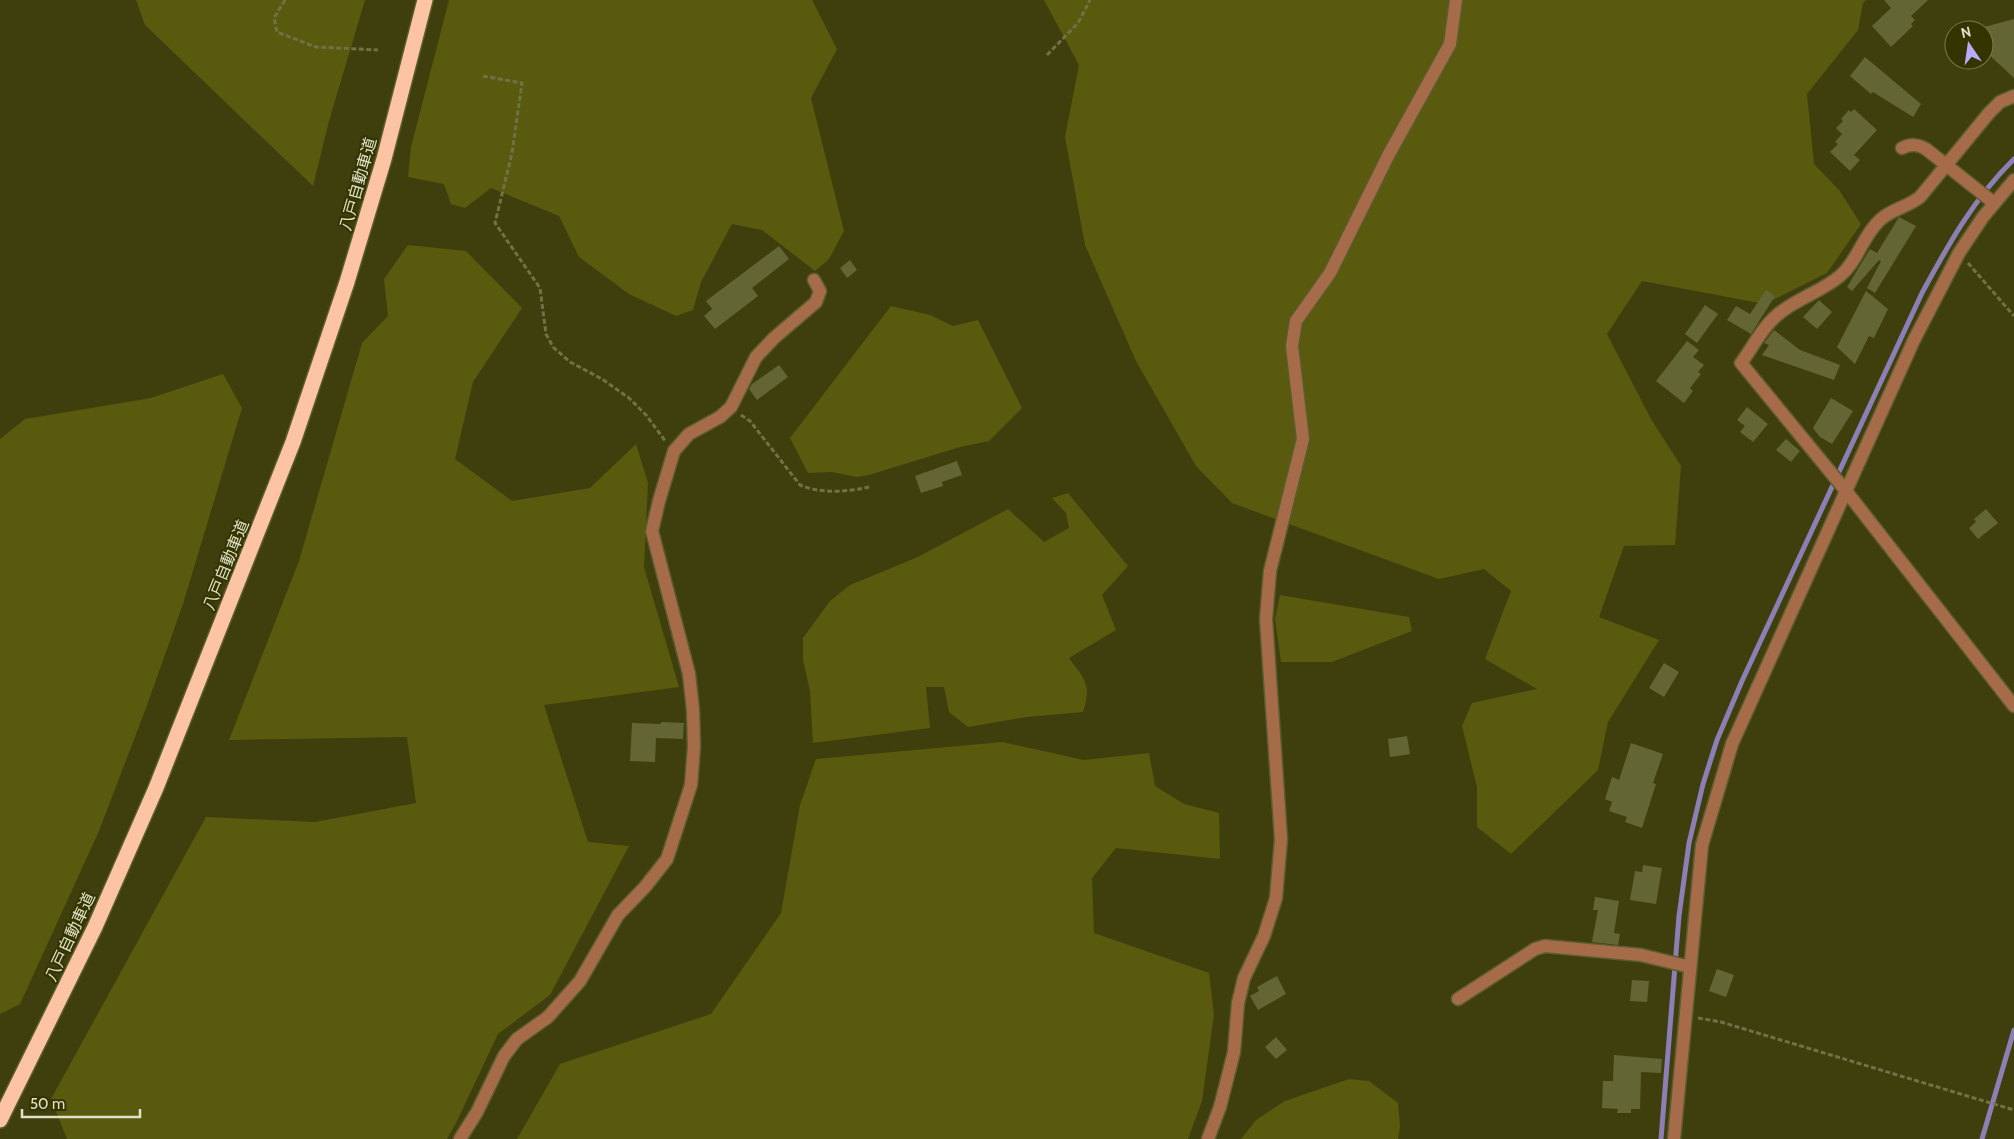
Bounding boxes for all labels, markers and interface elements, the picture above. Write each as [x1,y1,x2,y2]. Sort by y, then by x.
north arrow [1944,20,1994,70]
text: N [1959,22,1973,42]
street label: 八戸自動車道 [336,135,380,233]
street label: 八戸自動車道 [199,517,253,613]
street label: 八戸自動車道 [41,889,99,985]
scale bar [22,1086,140,1118]
text: 50 m [30,1095,65,1113]

